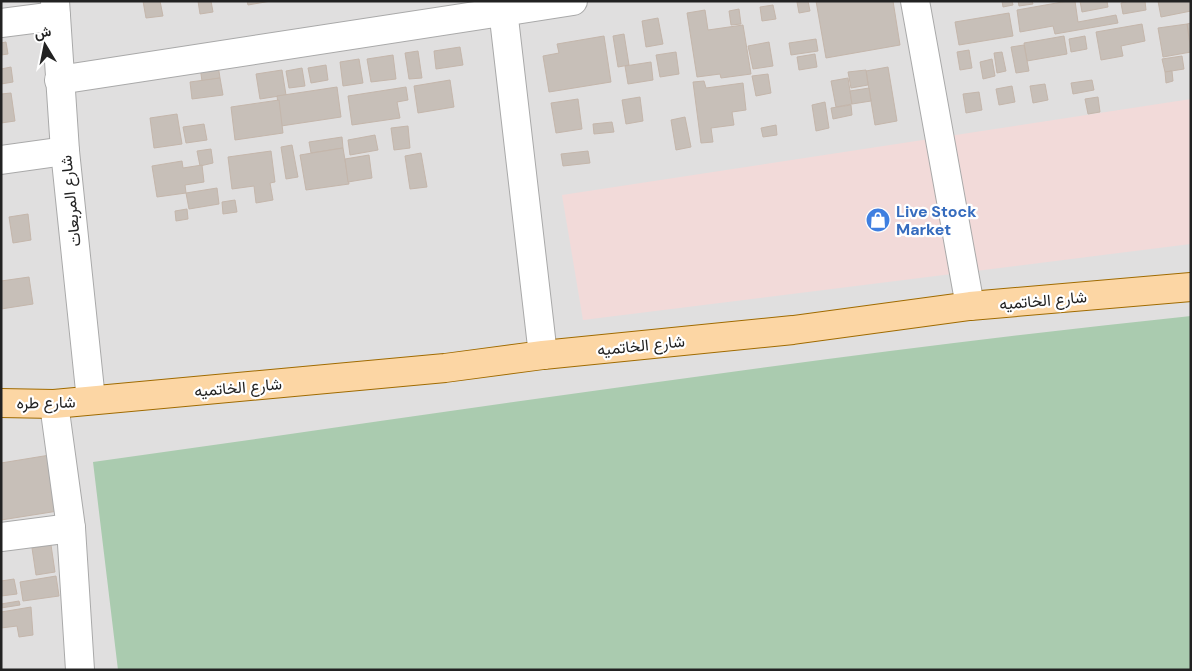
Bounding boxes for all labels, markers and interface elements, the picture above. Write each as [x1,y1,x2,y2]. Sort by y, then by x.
north arrow [20,20,70,70]
text: ش [33,22,53,43]
street label: شارع المربعات [55,154,87,248]
place label: Live Stock Market [896,201,977,240]
shop icon: Live Stock Market [865,207,891,233]
street label: شارع الخاتميه [998,286,1088,316]
street label: شارع الخاتميه [596,330,686,362]
street label: شارع الخاتميه [193,373,283,403]
street label: شارع طره [16,391,76,415]

